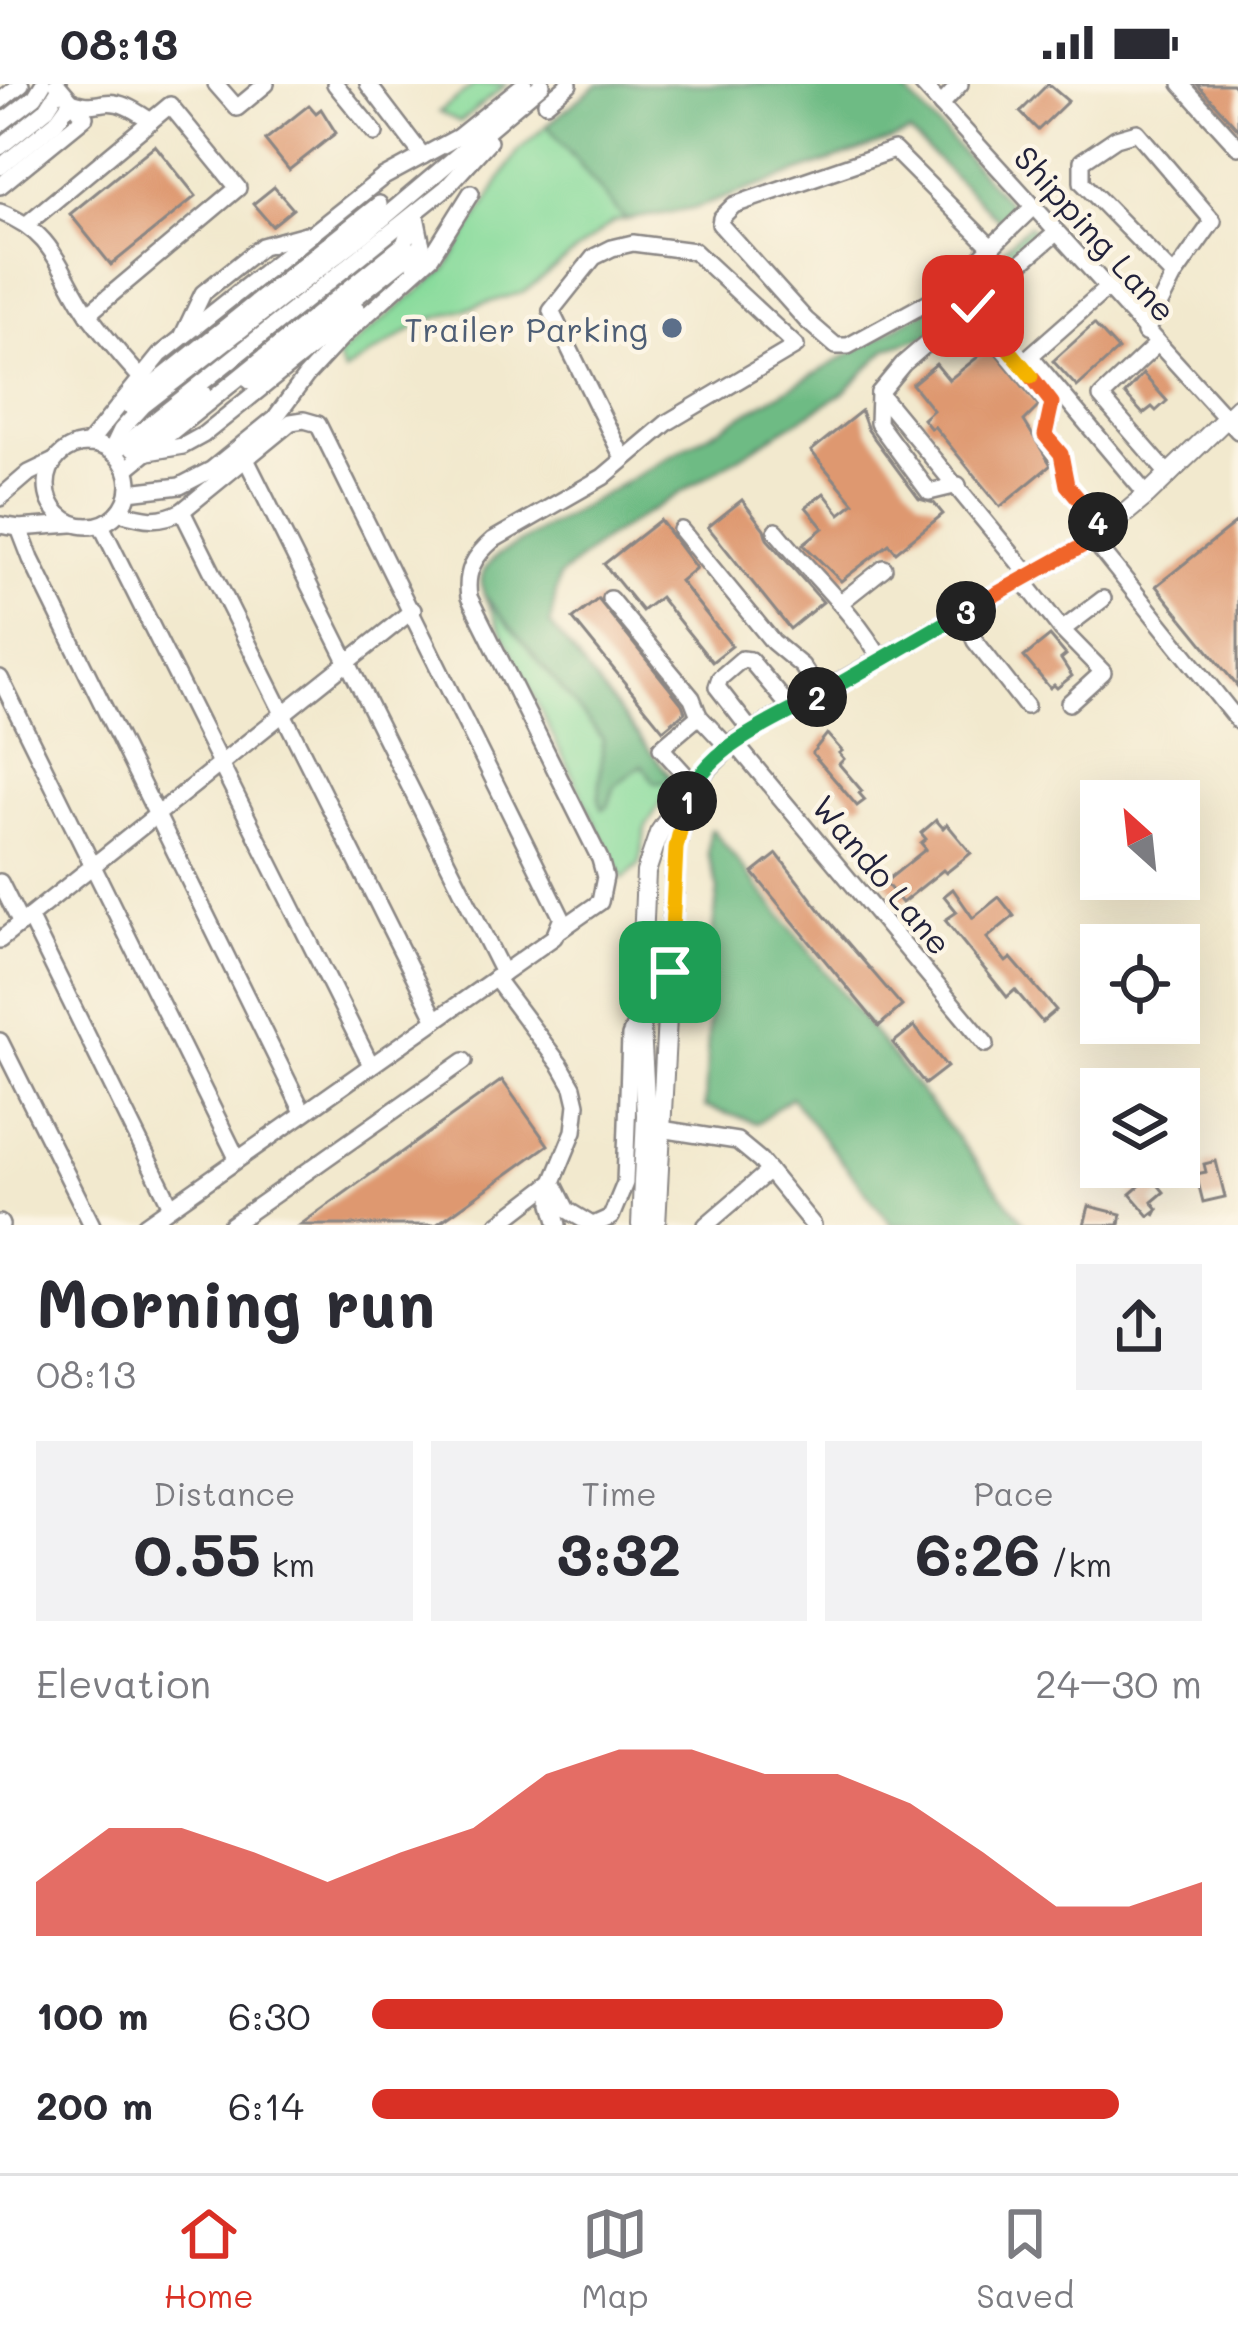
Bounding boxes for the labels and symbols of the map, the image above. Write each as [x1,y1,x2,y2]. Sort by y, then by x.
street label: Shipping Lane [1006,136,1186,330]
pin [922,255,1024,357]
place label: Trailer Parking [404,307,648,350]
marker: Trailer Parking [659,315,685,341]
pin: 4 [1068,492,1128,552]
pin: 3 [936,581,996,641]
pin: 2 [787,667,847,727]
pin: 1 [657,771,717,831]
north arrow [1080,780,1200,900]
street label: Wando Lane [804,785,962,963]
pin [619,921,721,1023]

